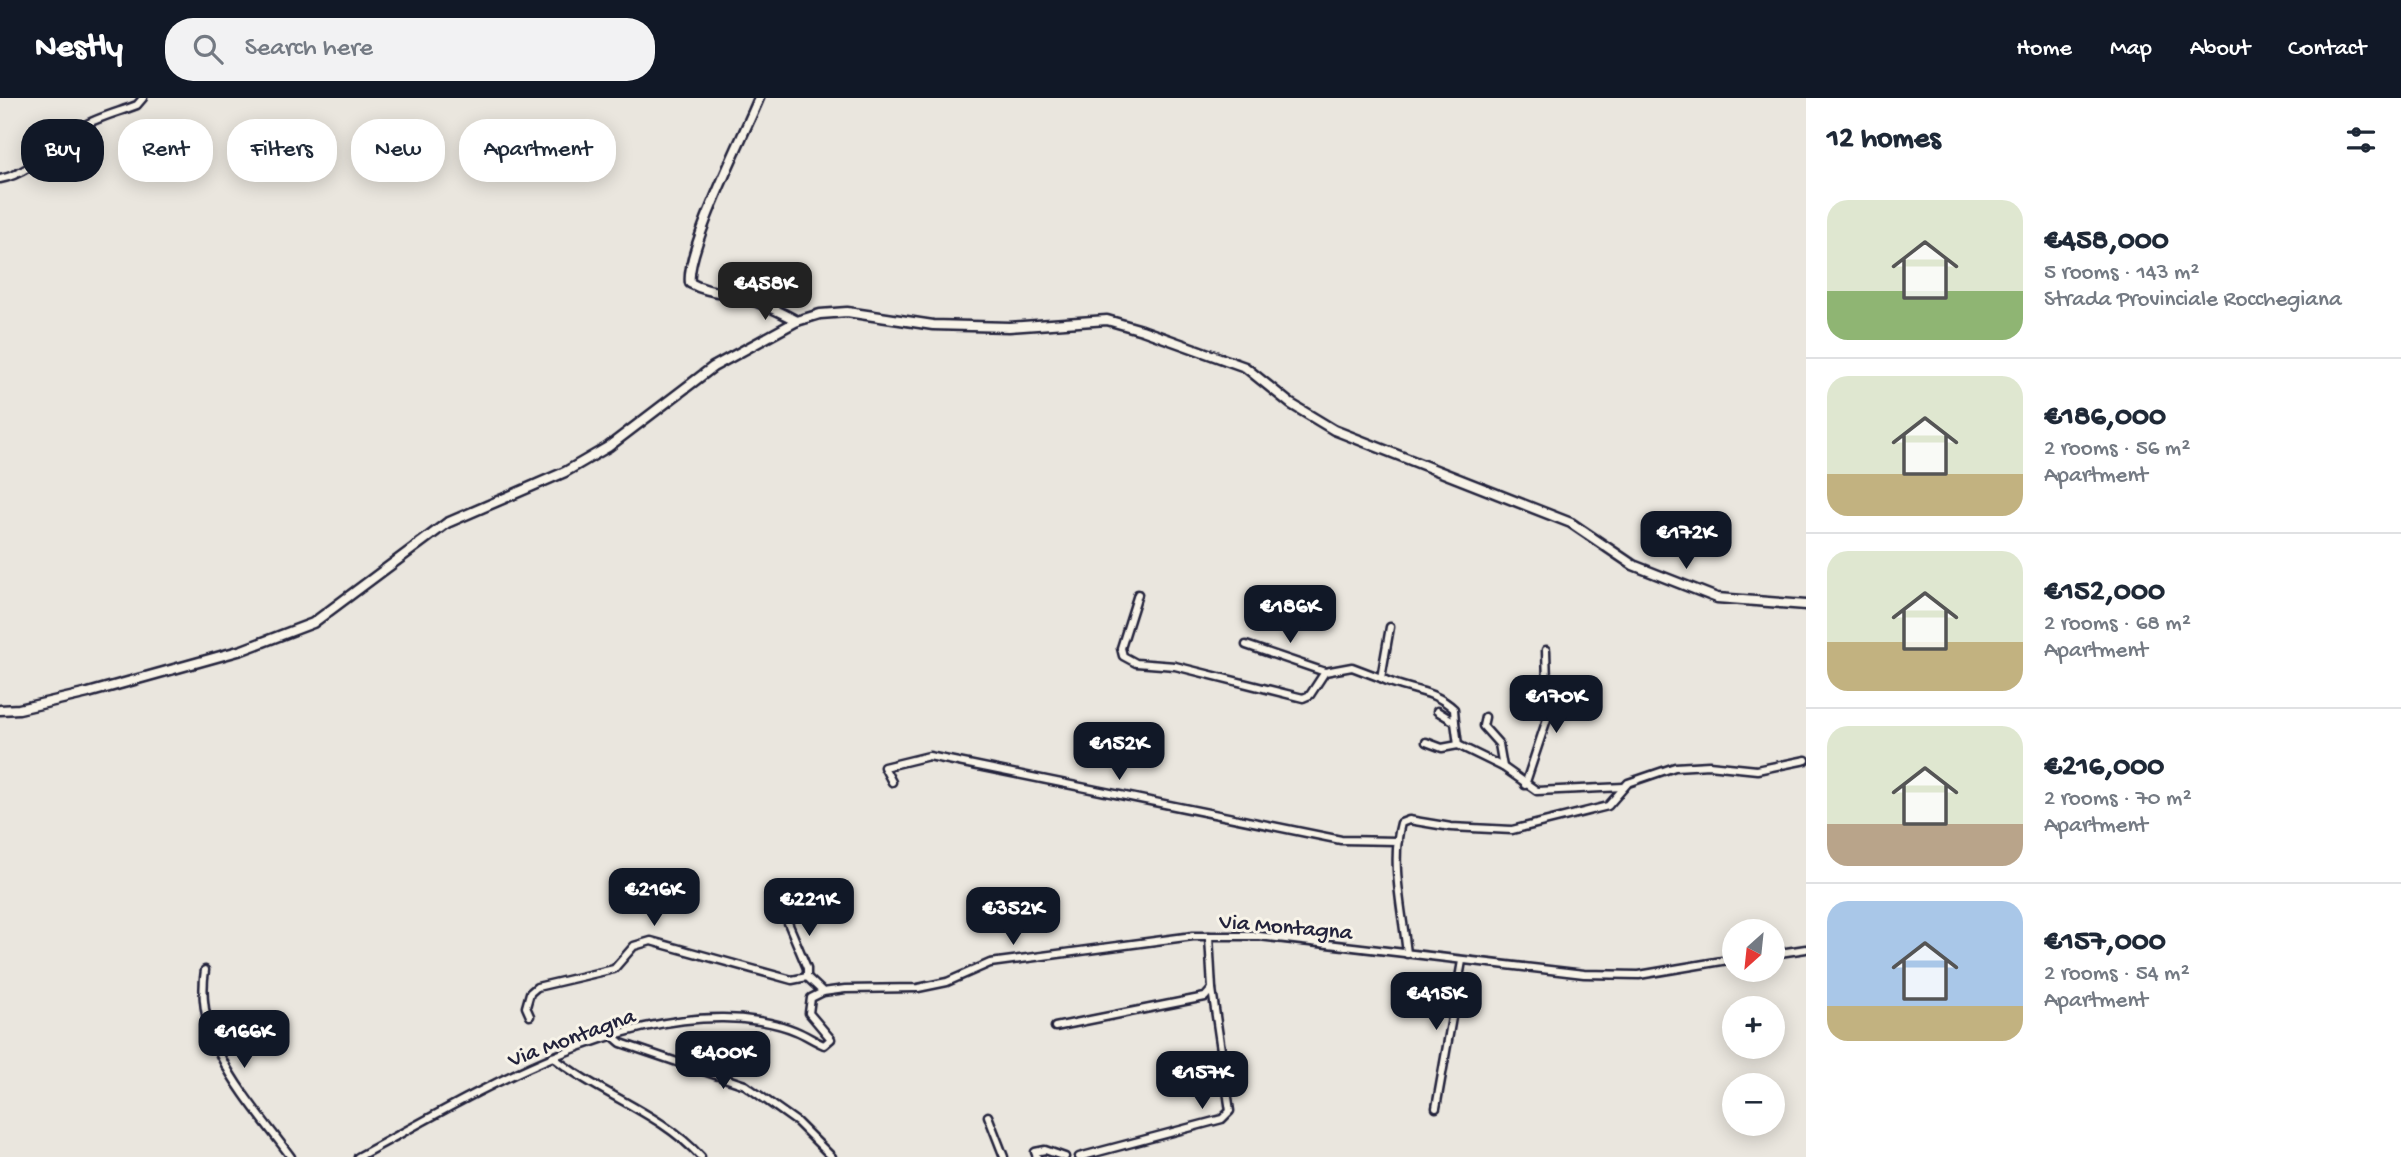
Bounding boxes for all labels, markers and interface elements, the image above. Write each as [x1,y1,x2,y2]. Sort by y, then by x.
search box [165,18,655,81]
text: Nestly [35,30,123,68]
icon: search [189,30,227,68]
text: Search here [245,34,373,65]
text: Home [2016,35,2072,64]
text: Map [2110,35,2152,64]
text: About [2190,35,2250,64]
text: Contact [2288,35,2366,64]
chip: Buy [21,119,104,182]
chip: Rent [118,119,213,182]
chip: Filters [227,119,337,182]
chip: New [351,119,445,182]
chip: Apartment [459,119,616,182]
icon: filters [2342,121,2380,159]
text: 12 homes [1827,123,1940,158]
text: €458,000 [2044,225,2169,260]
icon: home [1883,228,1967,312]
text: 5 rooms · 143 m² [2044,260,2199,287]
pin: €458K [716,262,814,322]
text: €458K [734,271,796,298]
text: Strada Provinciale Rocchegiana [2044,287,2342,314]
text: €186,000 [2044,401,2166,436]
icon: home [1883,404,1967,488]
text: 2 rooms · 56 m² [2044,436,2190,463]
text: Apartment [2044,463,2148,490]
pin: €172K [1637,512,1735,571]
text: €172K [1657,520,1715,547]
text: €152,000 [2044,576,2165,611]
icon: home [1883,579,1967,663]
pin: €186K [1241,586,1339,645]
text: €186K [1260,594,1320,621]
text: 2 rooms · 68 m² [2044,611,2191,638]
text: Apartment [2044,638,2148,665]
pin: €170K [1507,676,1605,735]
text: €170K [1526,684,1586,711]
pin: €152K [1070,722,1168,782]
text: €152K [1089,731,1149,758]
text: €216,000 [2044,751,2164,786]
icon: home [1883,754,1967,838]
text: 2 rooms · 70 m² [2044,786,2192,813]
text: Apartment [2044,813,2148,840]
pin: €216K [605,868,703,928]
text: €216K [625,877,683,904]
pin: €221K [760,878,858,938]
text: €221K [780,887,838,914]
pin: €352K [964,888,1062,947]
text: €352K [982,896,1044,923]
street label: Via Montagna [1217,909,1355,948]
north arrow [1722,919,1785,982]
map controls [1722,919,1785,1136]
text: €157,000 [2044,926,2166,961]
icon: home [1883,929,1967,1013]
text: 2 rooms · 54 m² [2044,961,2190,988]
pin: €415K [1387,972,1485,1032]
text: €415K [1407,981,1465,1008]
text: Apartment [2044,988,2148,1015]
button: + [1722,996,1785,1059]
street label: Via Montagna [504,1003,641,1075]
pin: €166K [195,1010,293,1070]
text: €166K [215,1019,273,1046]
pin: €400K [674,1032,772,1091]
text: €400K [691,1040,755,1067]
pin: €157K [1153,1052,1251,1111]
text: €157K [1172,1060,1232,1087]
button: − [1722,1073,1785,1136]

